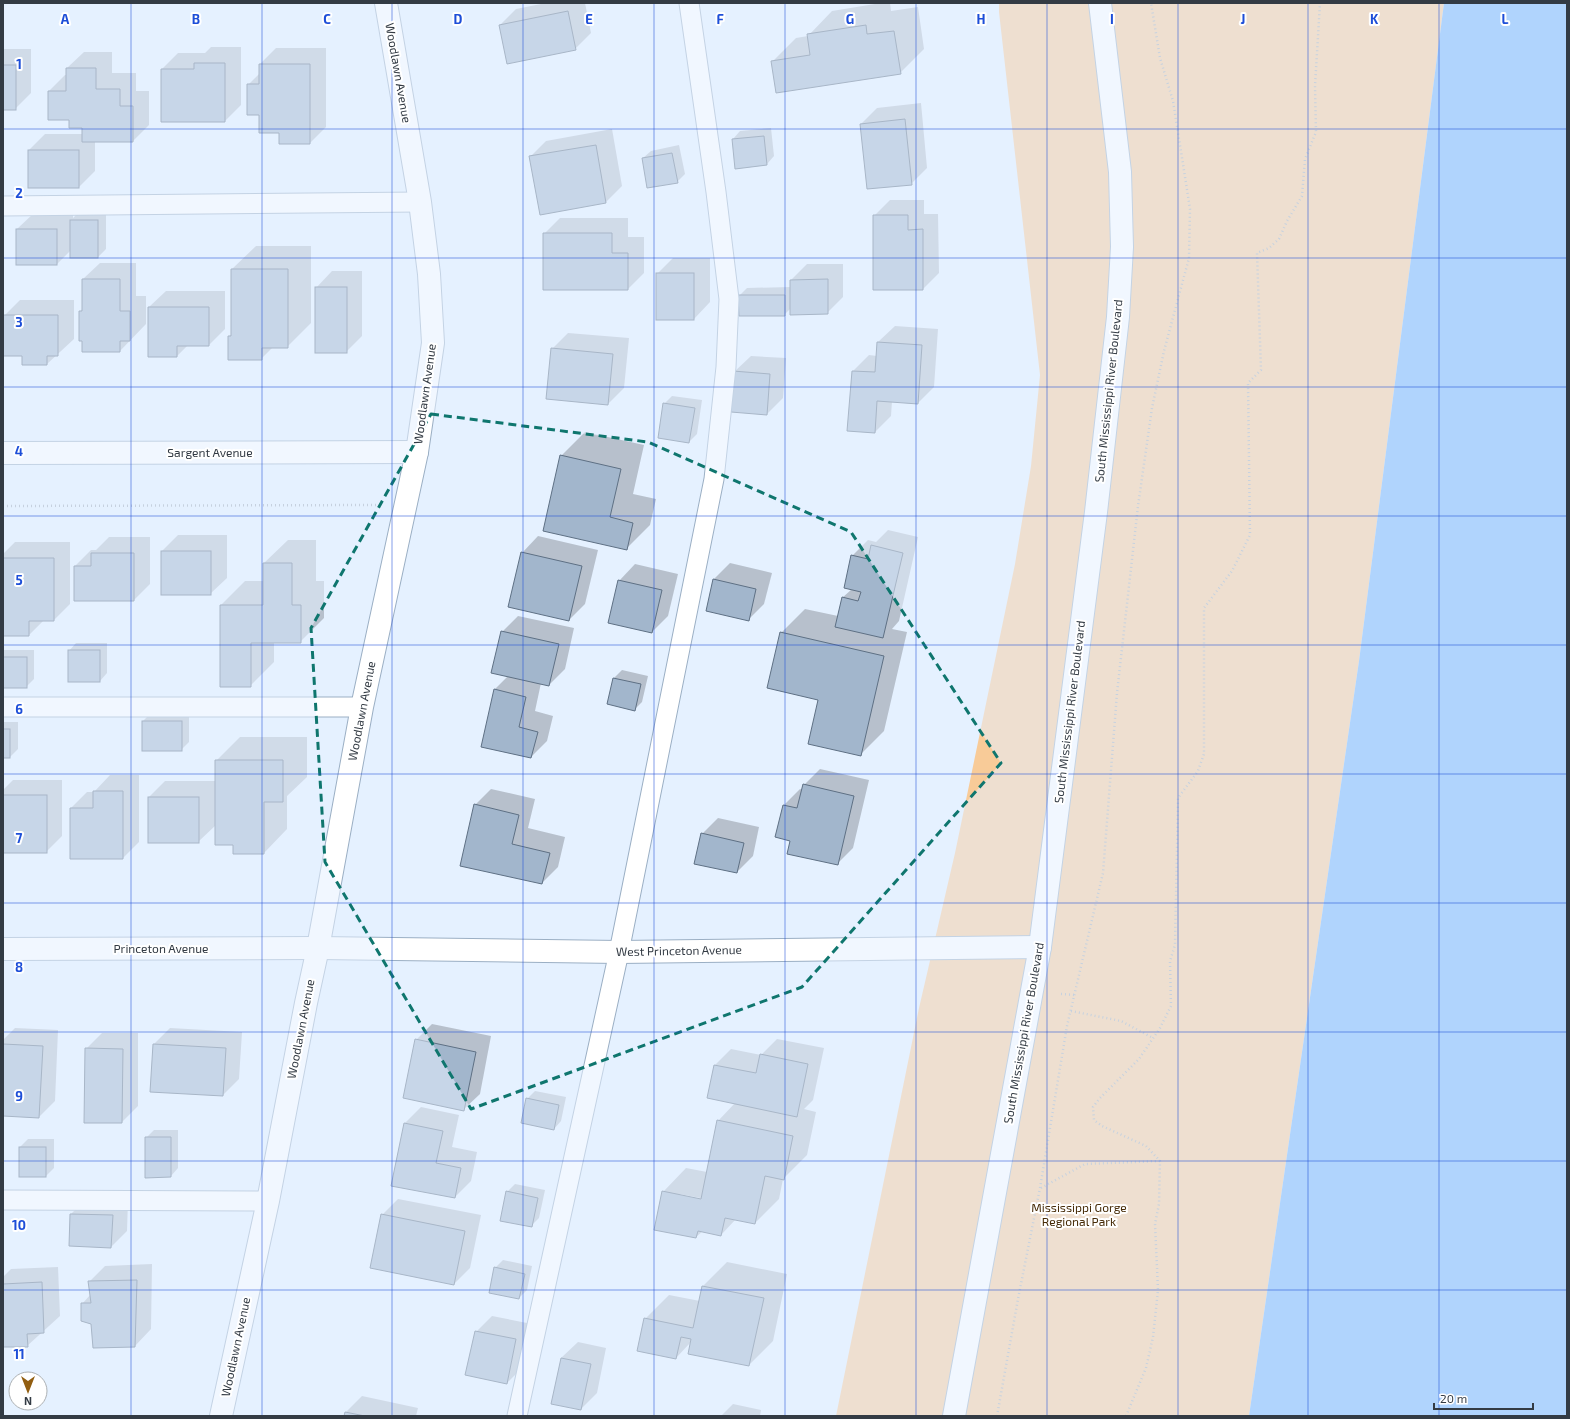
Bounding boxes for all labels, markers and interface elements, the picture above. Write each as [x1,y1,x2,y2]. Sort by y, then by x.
text: A [61,11,70,27]
text: B [192,11,200,27]
text: C [323,11,331,27]
text: D [454,11,463,27]
text: E [585,11,593,27]
text: F [716,11,724,27]
text: G [846,11,854,27]
text: H [977,11,986,27]
text: I [1110,11,1114,27]
text: J [1241,11,1245,27]
text: K [1370,11,1379,27]
text: L [1502,11,1509,27]
street label: Woodlawn Avenue [383,22,415,124]
text: 1 [16,56,22,72]
text: 2 [15,185,23,201]
street label: South Mississippi River Boulevard [1091,299,1125,483]
text: 3 [15,314,23,330]
street label: Woodlawn Avenue [410,343,438,445]
text: 4 [15,443,23,459]
street label: Sargent Avenue [167,445,253,459]
text: 5 [15,572,23,588]
street label: South Mississippi River Boulevard [1051,620,1087,804]
street label: Woodlawn Avenue [344,660,378,762]
text: 6 [15,701,23,717]
text: 7 [16,830,23,846]
street label: Princeton Avenue [113,941,209,955]
street label: South Mississippi River Boulevard [1000,941,1046,1125]
street label: West Princeton Avenue [616,942,742,958]
text: 8 [15,959,23,975]
street label: Woodlawn Avenue [283,978,317,1080]
text: 9 [15,1088,23,1104]
park label: Mississippi Gorge Regional Park [1031,1200,1127,1228]
text: 10 [12,1217,26,1233]
street label: Woodlawn Avenue [218,1296,252,1398]
text: 11 [13,1346,25,1362]
north arrow [8,1371,48,1411]
scale bar [1434,1385,1533,1411]
text: 20 m [1440,1391,1467,1405]
text: N [24,1395,32,1408]

